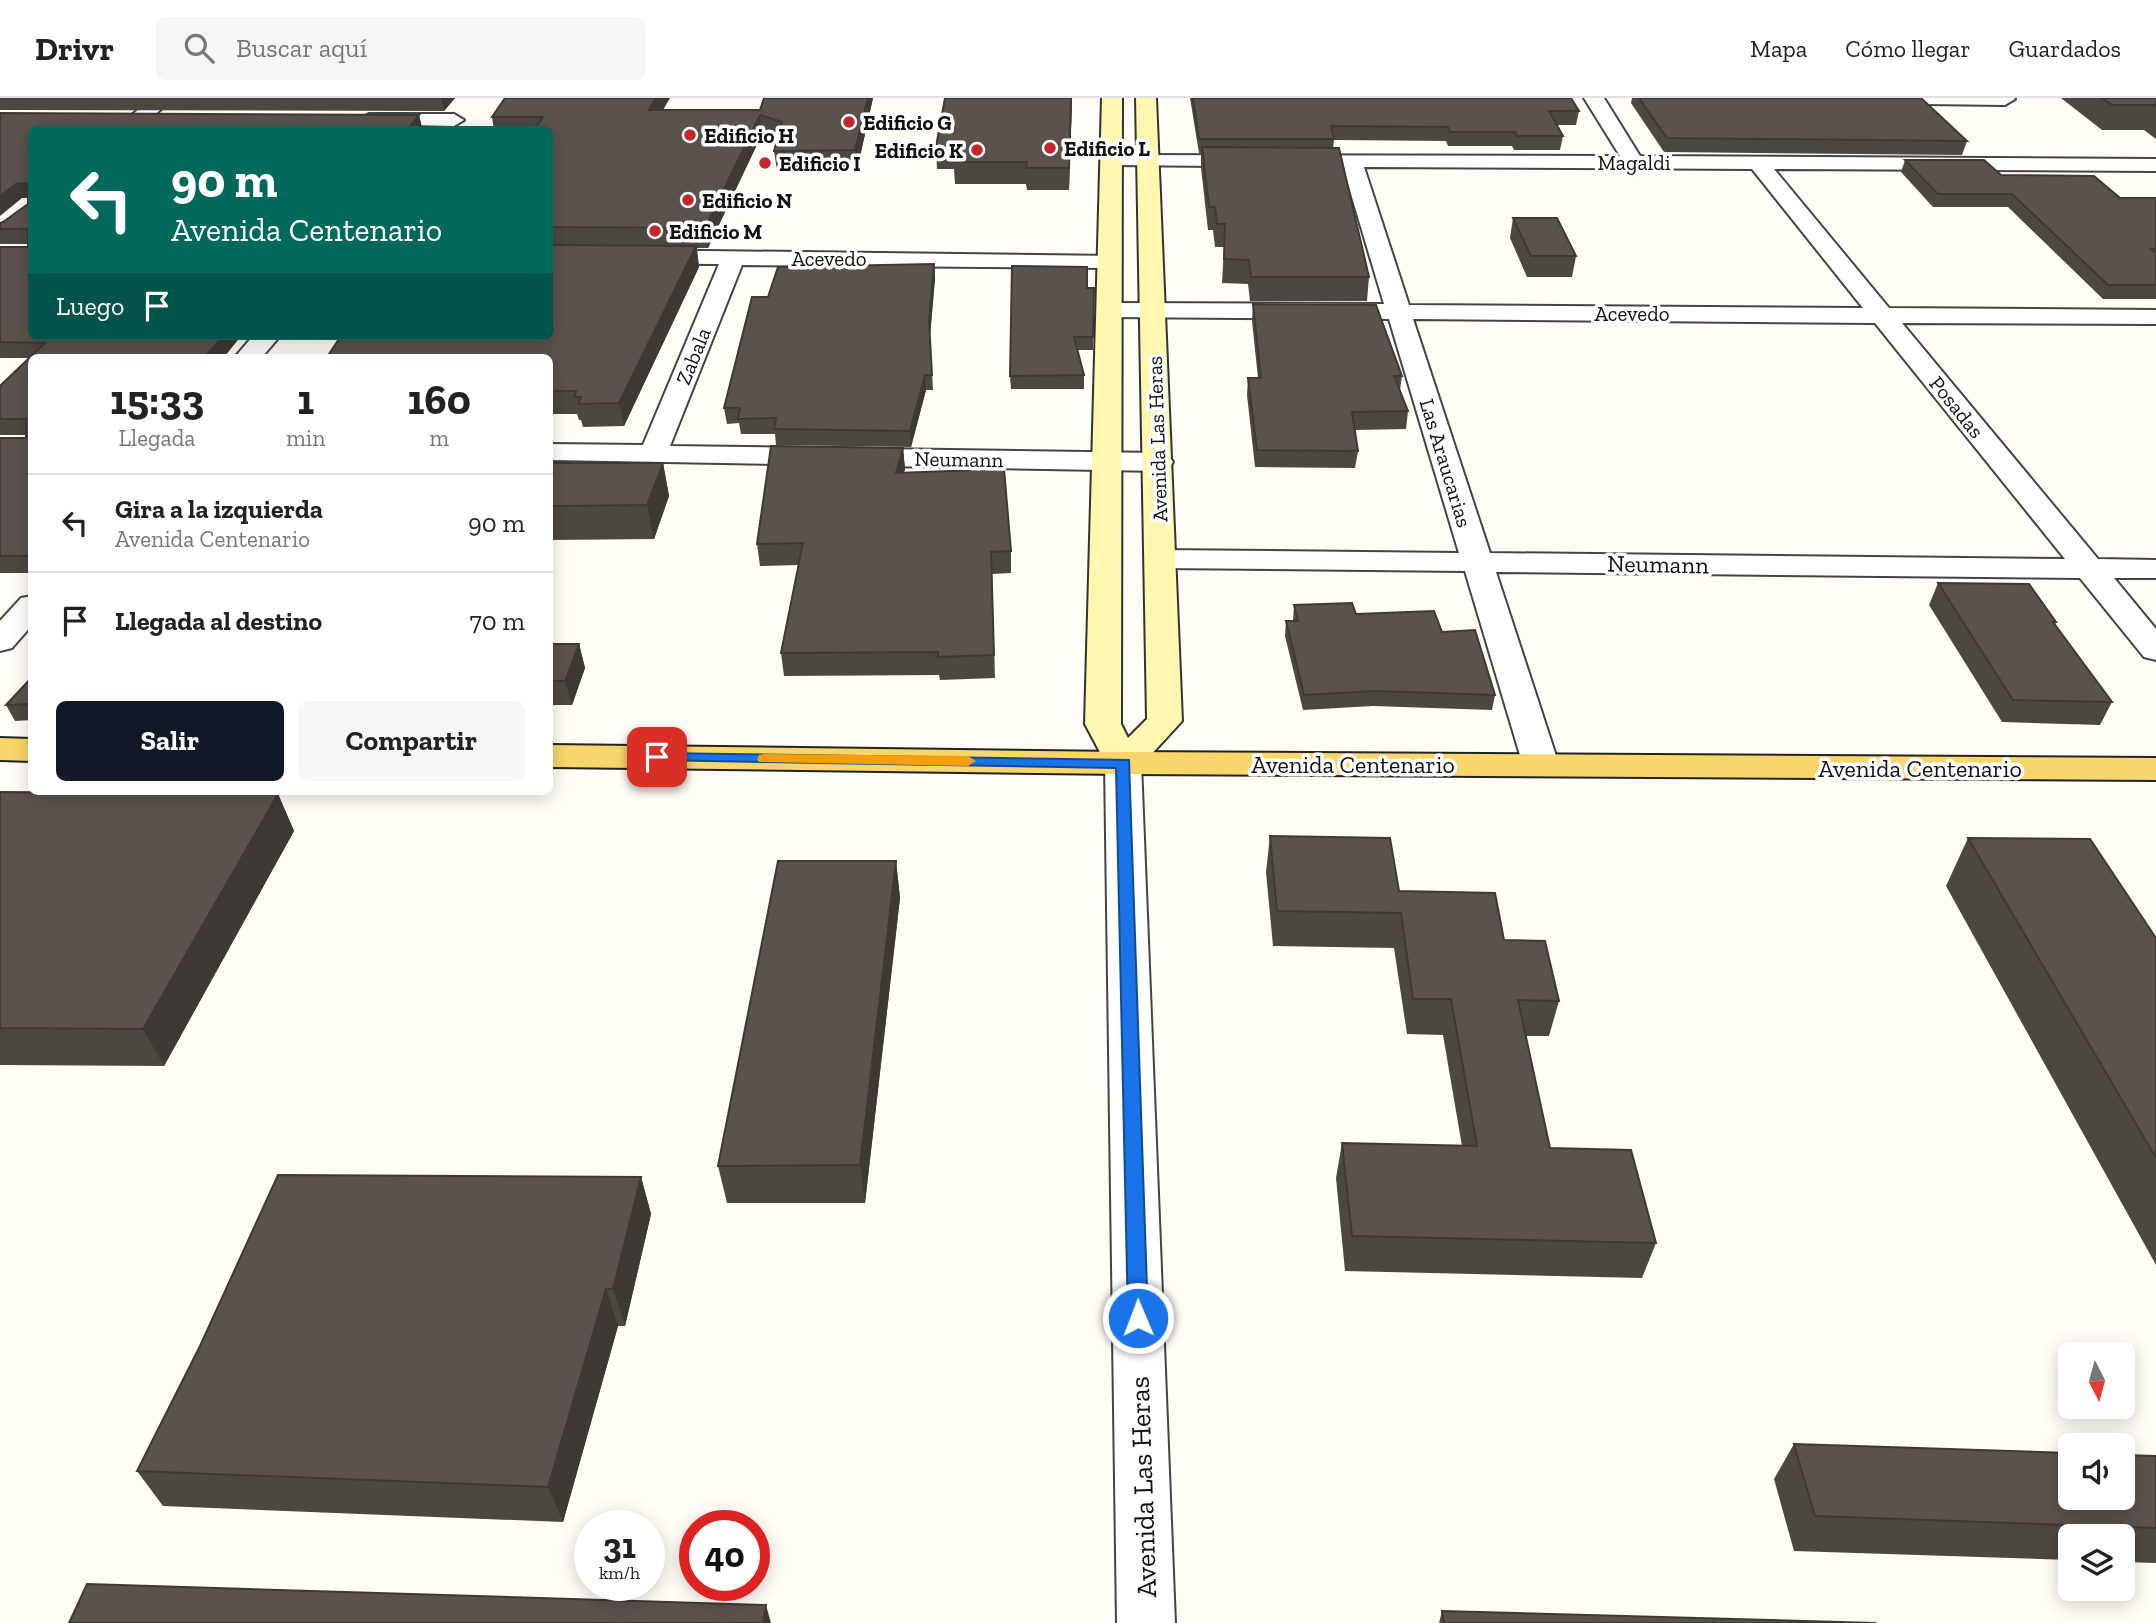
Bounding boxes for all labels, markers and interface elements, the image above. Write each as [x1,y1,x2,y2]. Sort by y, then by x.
search box [156,17,646,80]
text: Drivr [35,29,114,68]
icon: search [180,29,218,67]
text: Buscar aquí [236,32,367,64]
text: Mapa [1750,34,1807,63]
text: Cómo llegar [1845,34,1971,63]
text: Guardados [2009,34,2121,63]
place label: Edificio G [863,110,952,135]
marker: Edificio G [841,114,857,130]
place label: Edificio H [704,123,794,148]
marker: Edificio H [682,127,698,143]
place label: Edificio L [1064,136,1150,161]
place label: Edificio K [875,138,963,163]
marker: Edificio L [1042,140,1058,156]
marker: Edificio K [969,142,985,158]
street label: Magaldi [1597,150,1671,175]
text: 90 m [171,151,278,210]
place label: Edificio I [779,151,861,176]
icon: left [56,154,147,245]
marker: Edificio I [757,155,773,171]
place label: Edificio N [702,188,792,213]
marker: Edificio N [680,192,696,208]
text: Avenida Centenario [171,211,442,249]
place label: Edificio M [669,219,762,244]
marker: Edificio M [647,223,663,239]
street label: Acevedo [791,246,867,271]
icon: arrive [138,287,176,325]
text: Luego [56,290,124,322]
street label: Acevedo [1594,301,1670,326]
street label: Zabala [670,324,716,388]
street label: Avenida Las Heras [1142,356,1172,522]
street label: Posadas [1924,371,1990,443]
text: 15:33 [110,374,204,425]
text: 1 [297,374,314,425]
text: 160 [407,374,471,425]
street label: Las Araucarias [1415,396,1477,530]
text: Llegada [119,424,195,452]
text: min [286,424,325,452]
text: m [429,424,449,452]
street label: Neumann [914,446,1004,472]
text: Gira a la izquierda [115,493,323,525]
icon: left [56,504,94,542]
text: 90 m [468,507,525,539]
text: Avenida Centenario [115,525,310,553]
street label: Neumann [1607,549,1709,579]
icon: arrive [56,602,94,640]
text: Llegada al destino [115,605,322,637]
text: 70 m [469,605,525,637]
button: Salir [56,701,284,781]
button: Compartir [298,701,525,781]
pin [627,727,687,787]
icon: arrive [638,738,676,776]
street label: Avenida Centenario [1251,750,1455,779]
street label: Avenida Centenario [1818,754,2022,783]
position arrow [1101,1281,1175,1355]
north arrow [2058,1342,2135,1419]
map controls [2058,1342,2135,1601]
street label: Avenida Las Heras [1123,1376,1163,1598]
button: sound [2058,1433,2135,1510]
speed limit sign: 40 [679,1510,770,1601]
button: layers [2058,1524,2135,1601]
text: 31 [603,1525,636,1567]
text: km/h [599,1562,640,1584]

